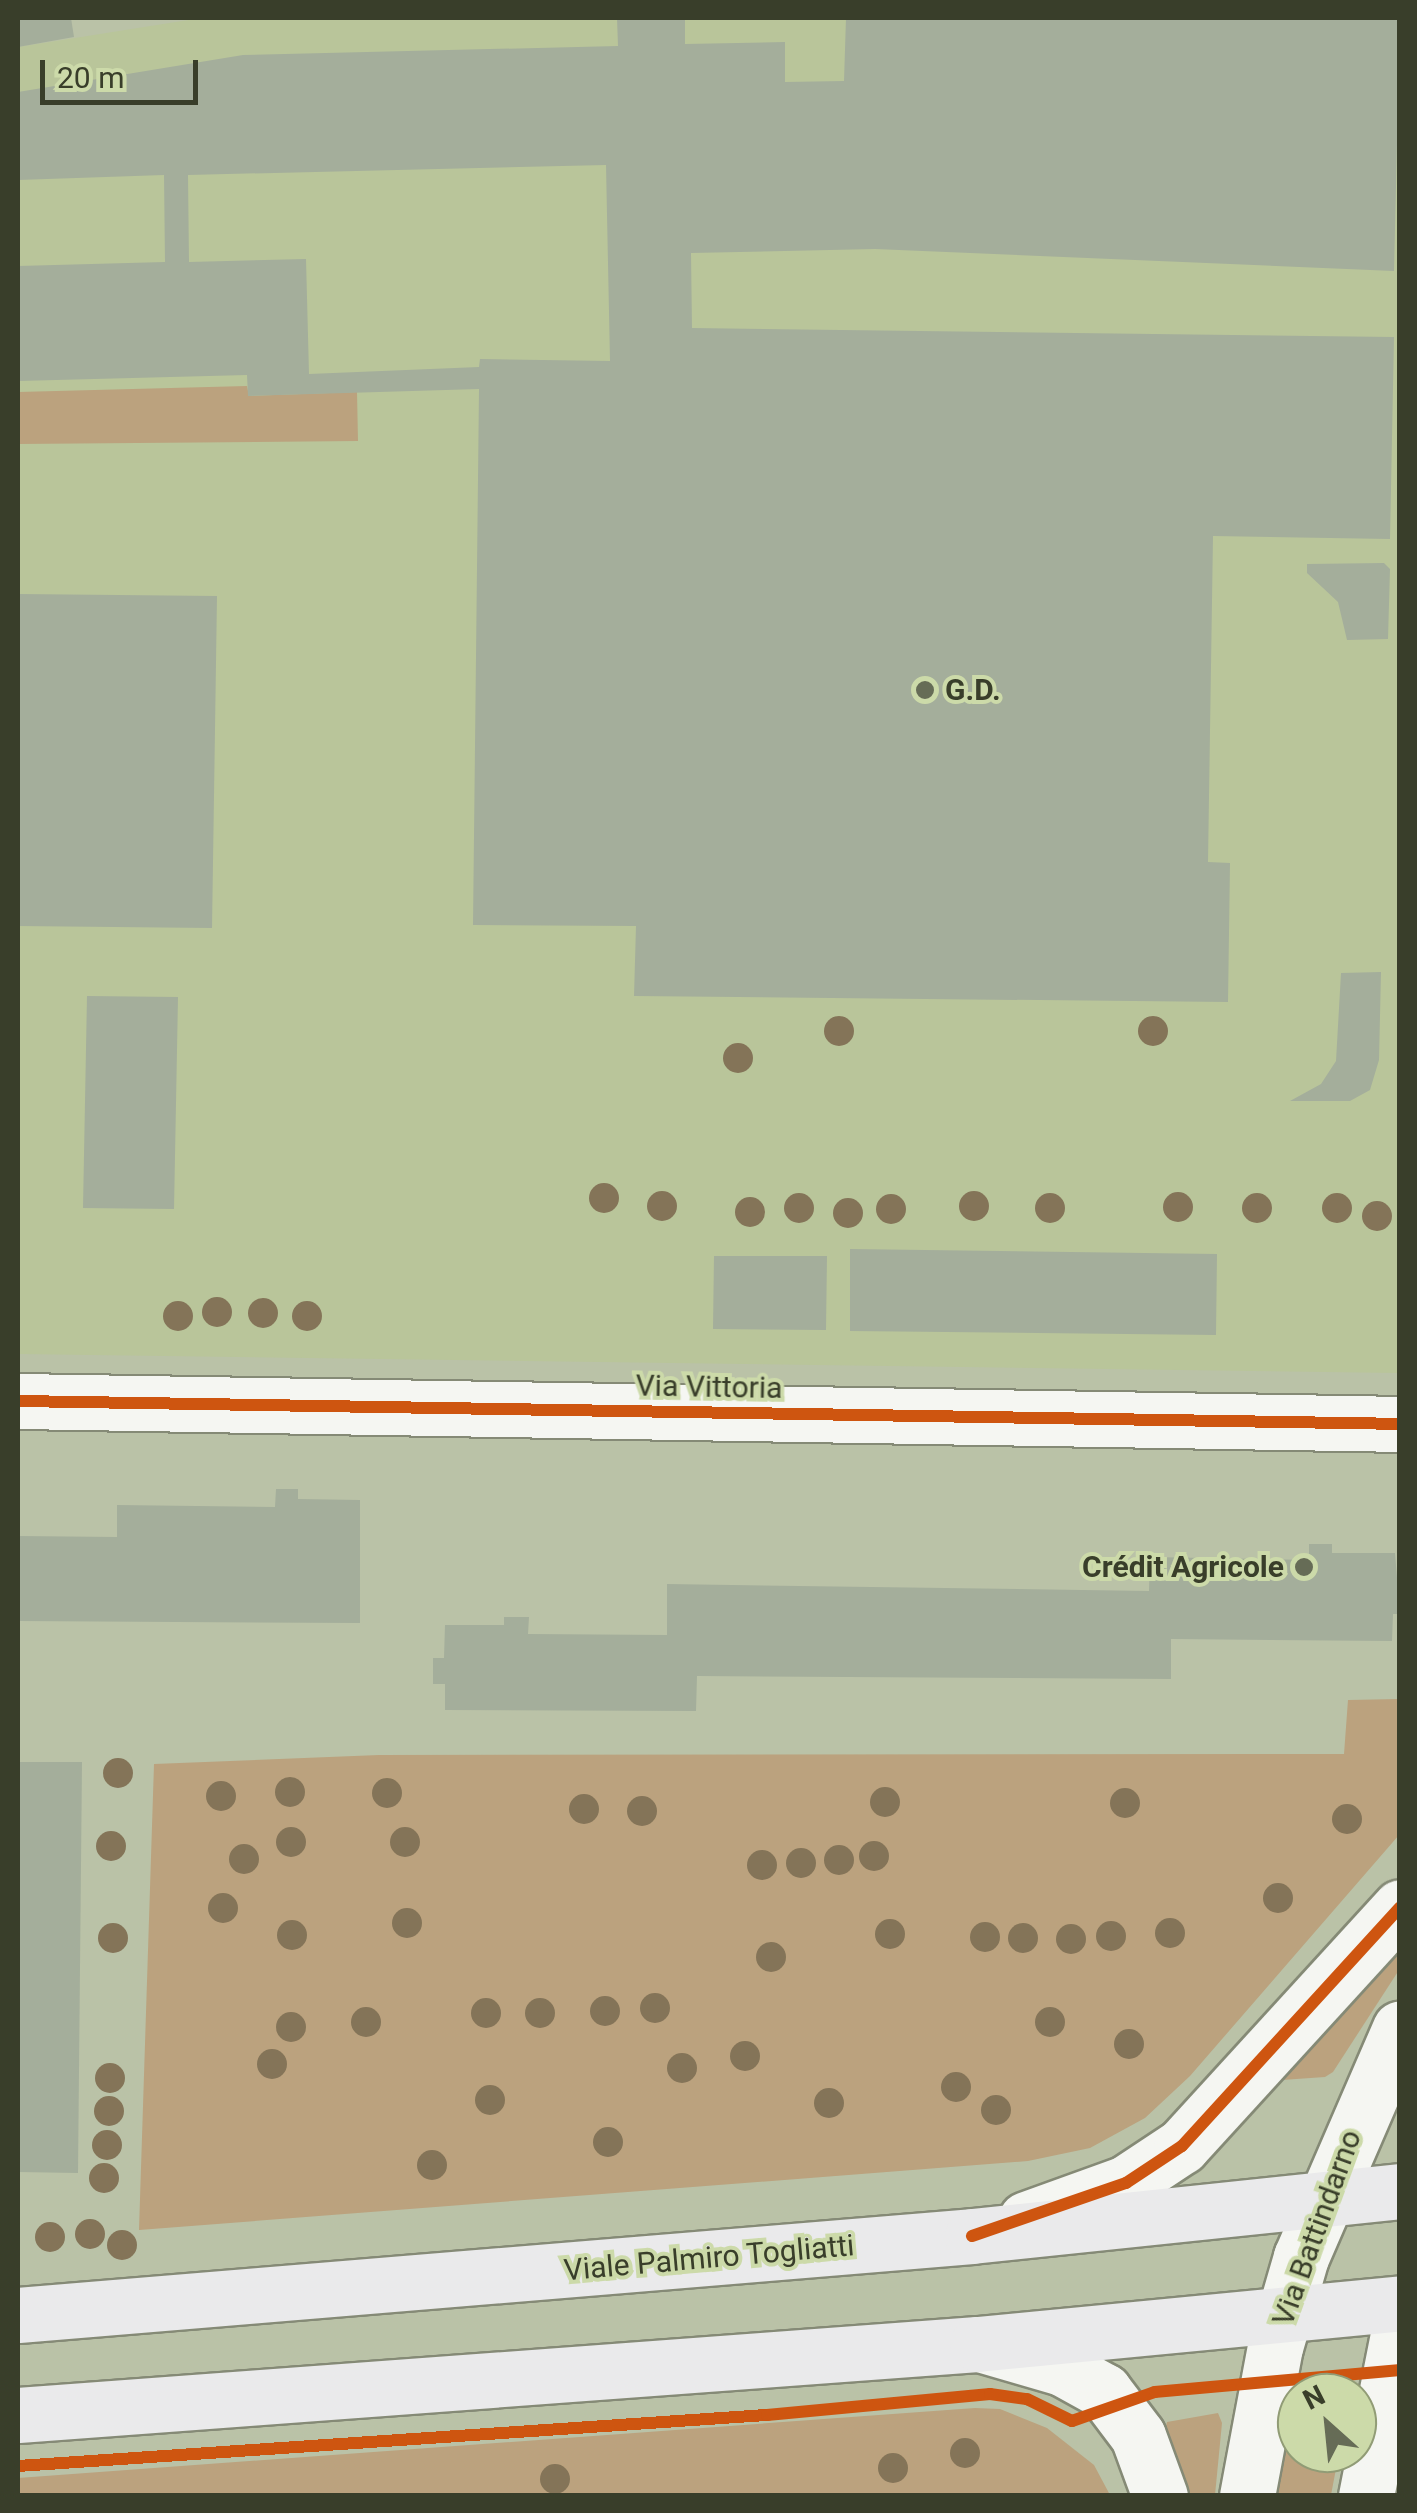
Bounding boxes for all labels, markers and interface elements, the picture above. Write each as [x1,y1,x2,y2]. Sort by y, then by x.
scale bar [45,40,202,102]
text: 20 m [57,60,124,95]
place label: G.D. [945,672,1001,708]
marker: G.D. [914,679,936,701]
street label: Via Vittoria [635,1368,783,1406]
place label: Crédit Agricole [1082,1549,1284,1585]
marker: Crédit Agricole [1293,1556,1315,1578]
street label: Via Battindarno [1265,2125,1369,2331]
street label: Viale Palmiro Togliatti [562,2227,856,2289]
north arrow [1277,2373,1377,2473]
text: N [1298,2378,1330,2417]

